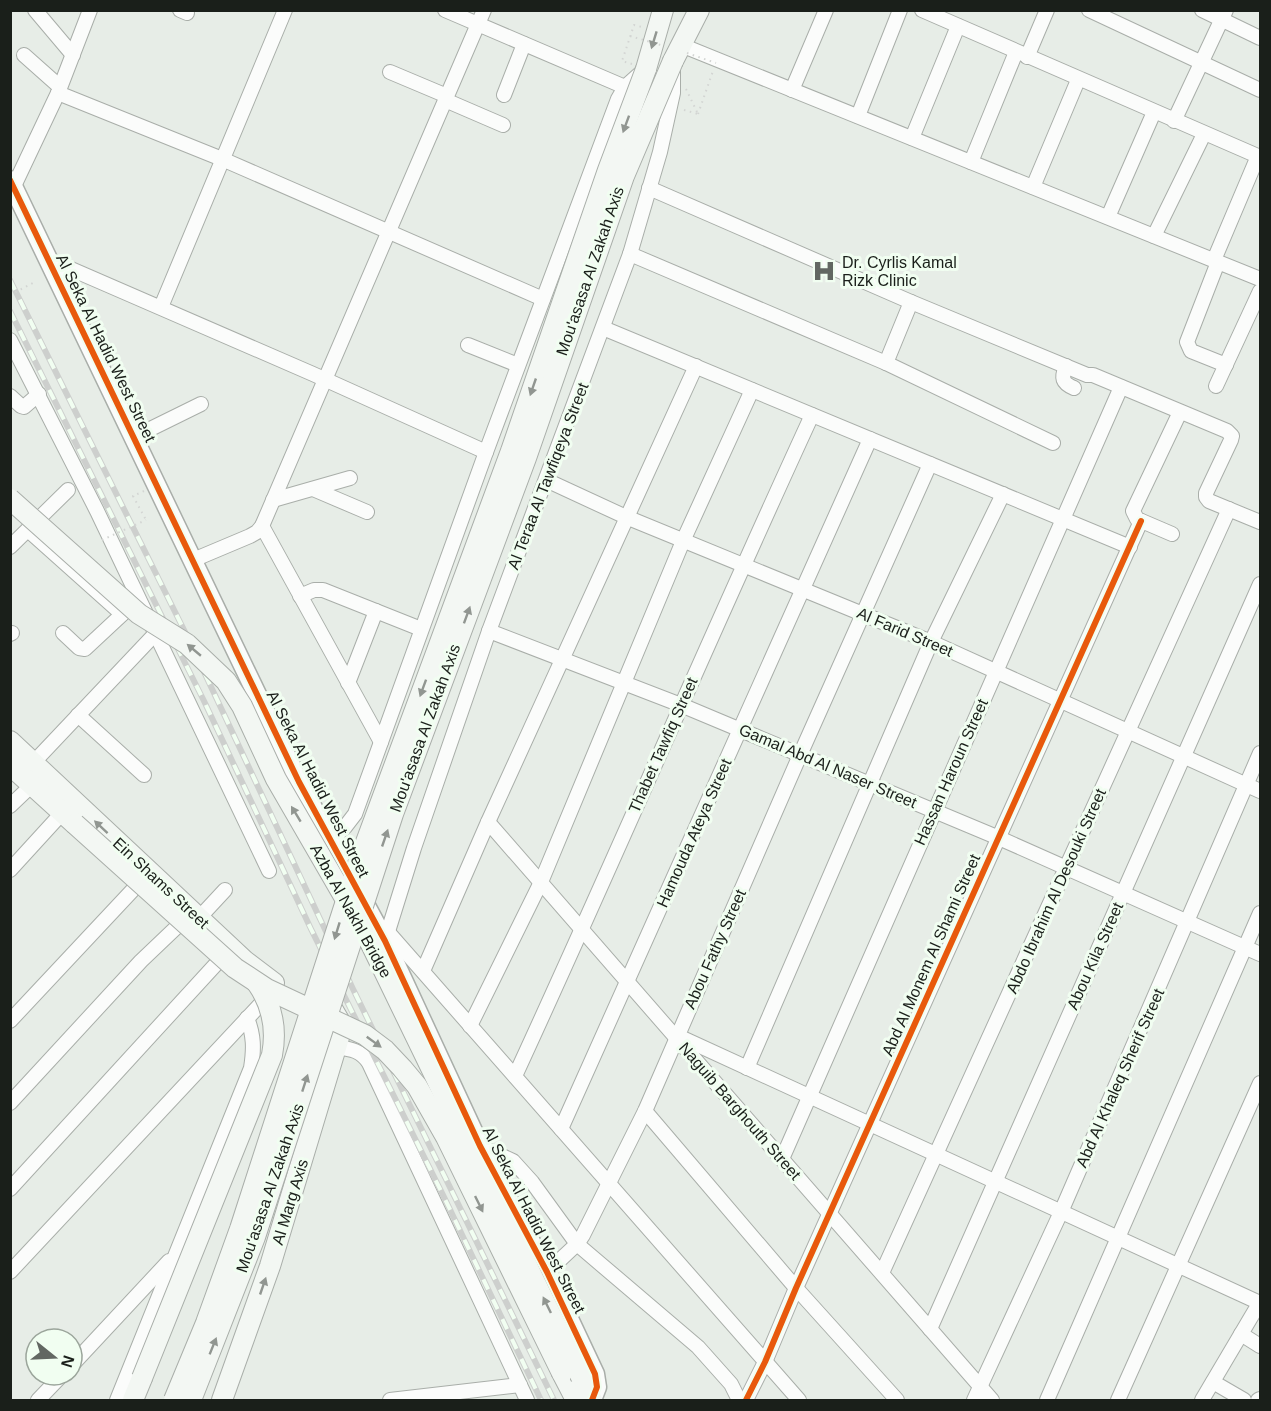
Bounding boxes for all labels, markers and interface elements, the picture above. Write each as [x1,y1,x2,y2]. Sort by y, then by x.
one-way arrow [649,31,658,49]
one-way arrow [620,115,630,133]
street label: Mou'asasa Al Zakah Axis [553,184,627,358]
street label: Al Seka Al Hadid West Street [53,251,159,445]
place label: Dr. Cyrlis Kamal Rizk Clinic [842,254,957,289]
hospital icon: Dr. Cyrlis Kamal Rizk Clinic [811,258,837,284]
one-way arrow [528,378,538,396]
street label: Al Teraa Al Tawfiqeya Street [504,380,592,572]
street label: Al Farid Street [855,604,956,660]
one-way arrow [463,606,472,624]
street label: Mou'asasa Al Zakah Axis [387,642,463,814]
one-way arrow [187,644,202,657]
street label: Thabet Tawfiq Street [625,674,701,815]
one-way arrow [417,679,427,697]
street label: Al Seka Al Hadid West Street [263,688,373,881]
street label: Hassan Haroun Street [911,696,991,848]
street label: Gamal Abd Al Naser Street [737,721,920,811]
street label: Hamouda Ateya Street [653,756,735,910]
street label: Abdo Ibrahim Al Desouki Street [1003,785,1109,996]
one-way arrow [291,806,302,822]
one-way arrow [95,820,109,834]
one-way arrow [380,828,390,846]
street label: Ein Shams Street [110,834,213,932]
street label: Azba Al Nakhl Bridge [307,841,395,981]
street label: Abd Al Monem Al Shami Street [879,851,983,1058]
street label: Abou Fathy Street [681,886,749,1011]
street label: Abou Kila Street [1064,899,1127,1012]
one-way arrow [332,923,341,941]
street label: Abd Al Khaleq Sherif Street [1073,985,1167,1170]
one-way arrow [366,1036,382,1048]
street label: Naguib Barghouth Street [676,1039,805,1183]
one-way arrow [301,1074,311,1092]
street label: Mou'asasa Al Zakah Axis [233,1101,307,1275]
street label: Al Seka Al Hadid West Street [479,1124,589,1317]
street label: Al Marg Axis [269,1157,311,1247]
one-way arrow [474,1195,484,1212]
one-way arrow [258,1277,268,1295]
one-way arrow [542,1297,551,1314]
north arrow [24,1327,84,1387]
one-way arrow [208,1337,218,1355]
text: N [58,1353,78,1370]

